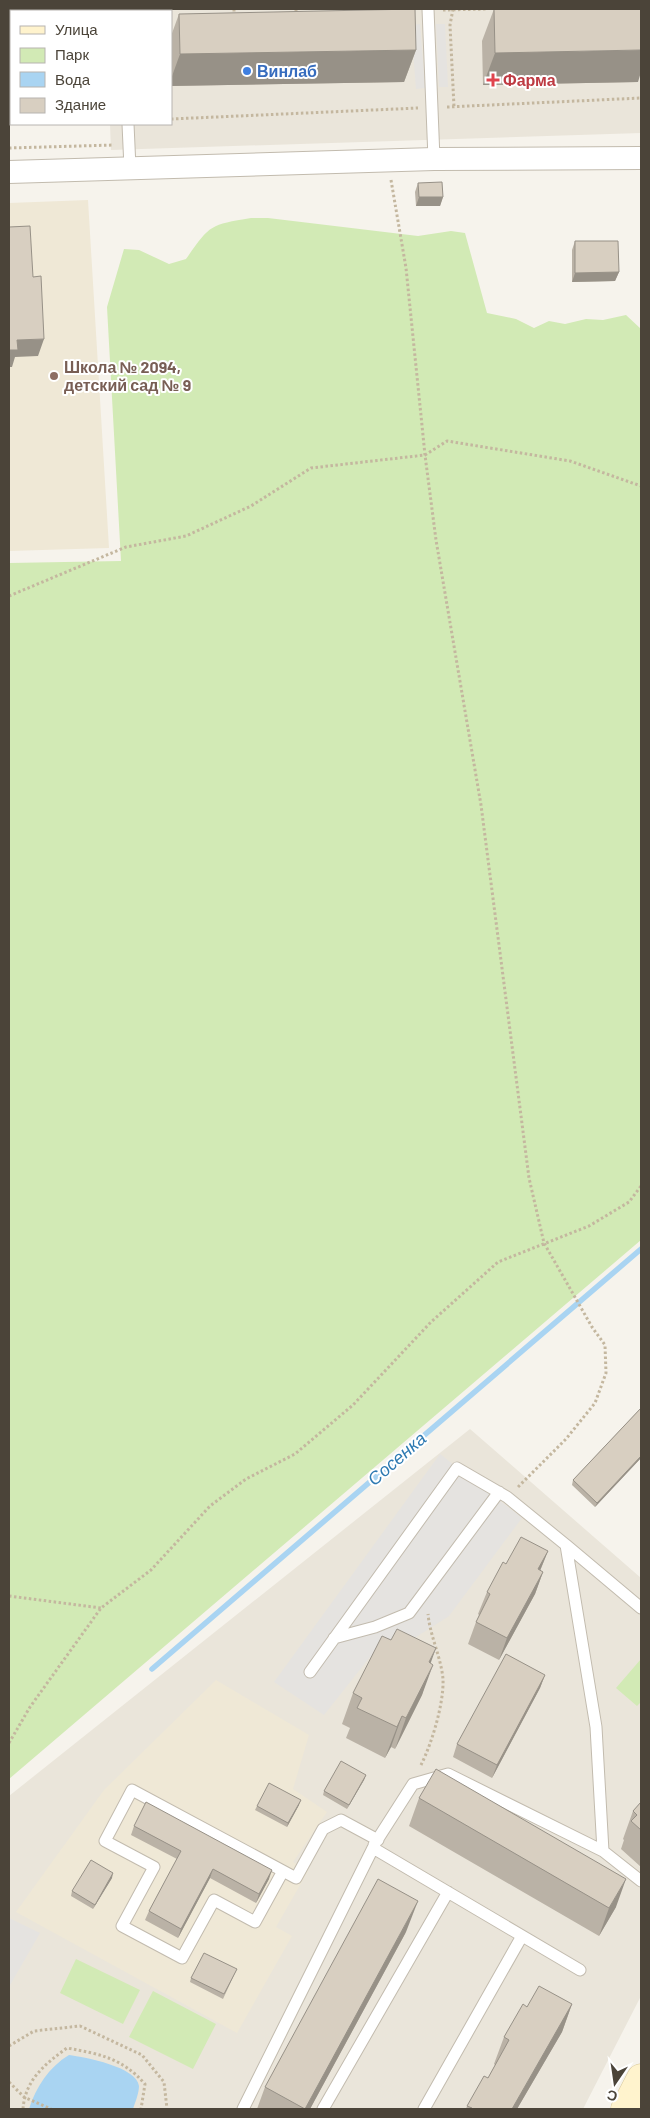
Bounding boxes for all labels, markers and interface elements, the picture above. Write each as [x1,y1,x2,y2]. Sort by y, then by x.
legend [10,10,172,125]
text: Улица [55,20,98,38]
text: Парк [55,45,89,63]
place label: Винлаб [257,61,317,80]
marker: Винлаб [241,65,253,77]
text: Вода [55,70,91,88]
place label: Фарма [503,70,556,89]
marker: Фарма [487,74,499,86]
text: Здание [55,95,106,113]
place label: Школа № 2094, детский сад № 9 [64,357,191,394]
marker: Школа № 2094, детский сад № 9 [48,370,60,382]
water label: Сосенка [363,1427,430,1490]
north arrow [590,2058,640,2108]
text: С [605,2087,619,2106]

